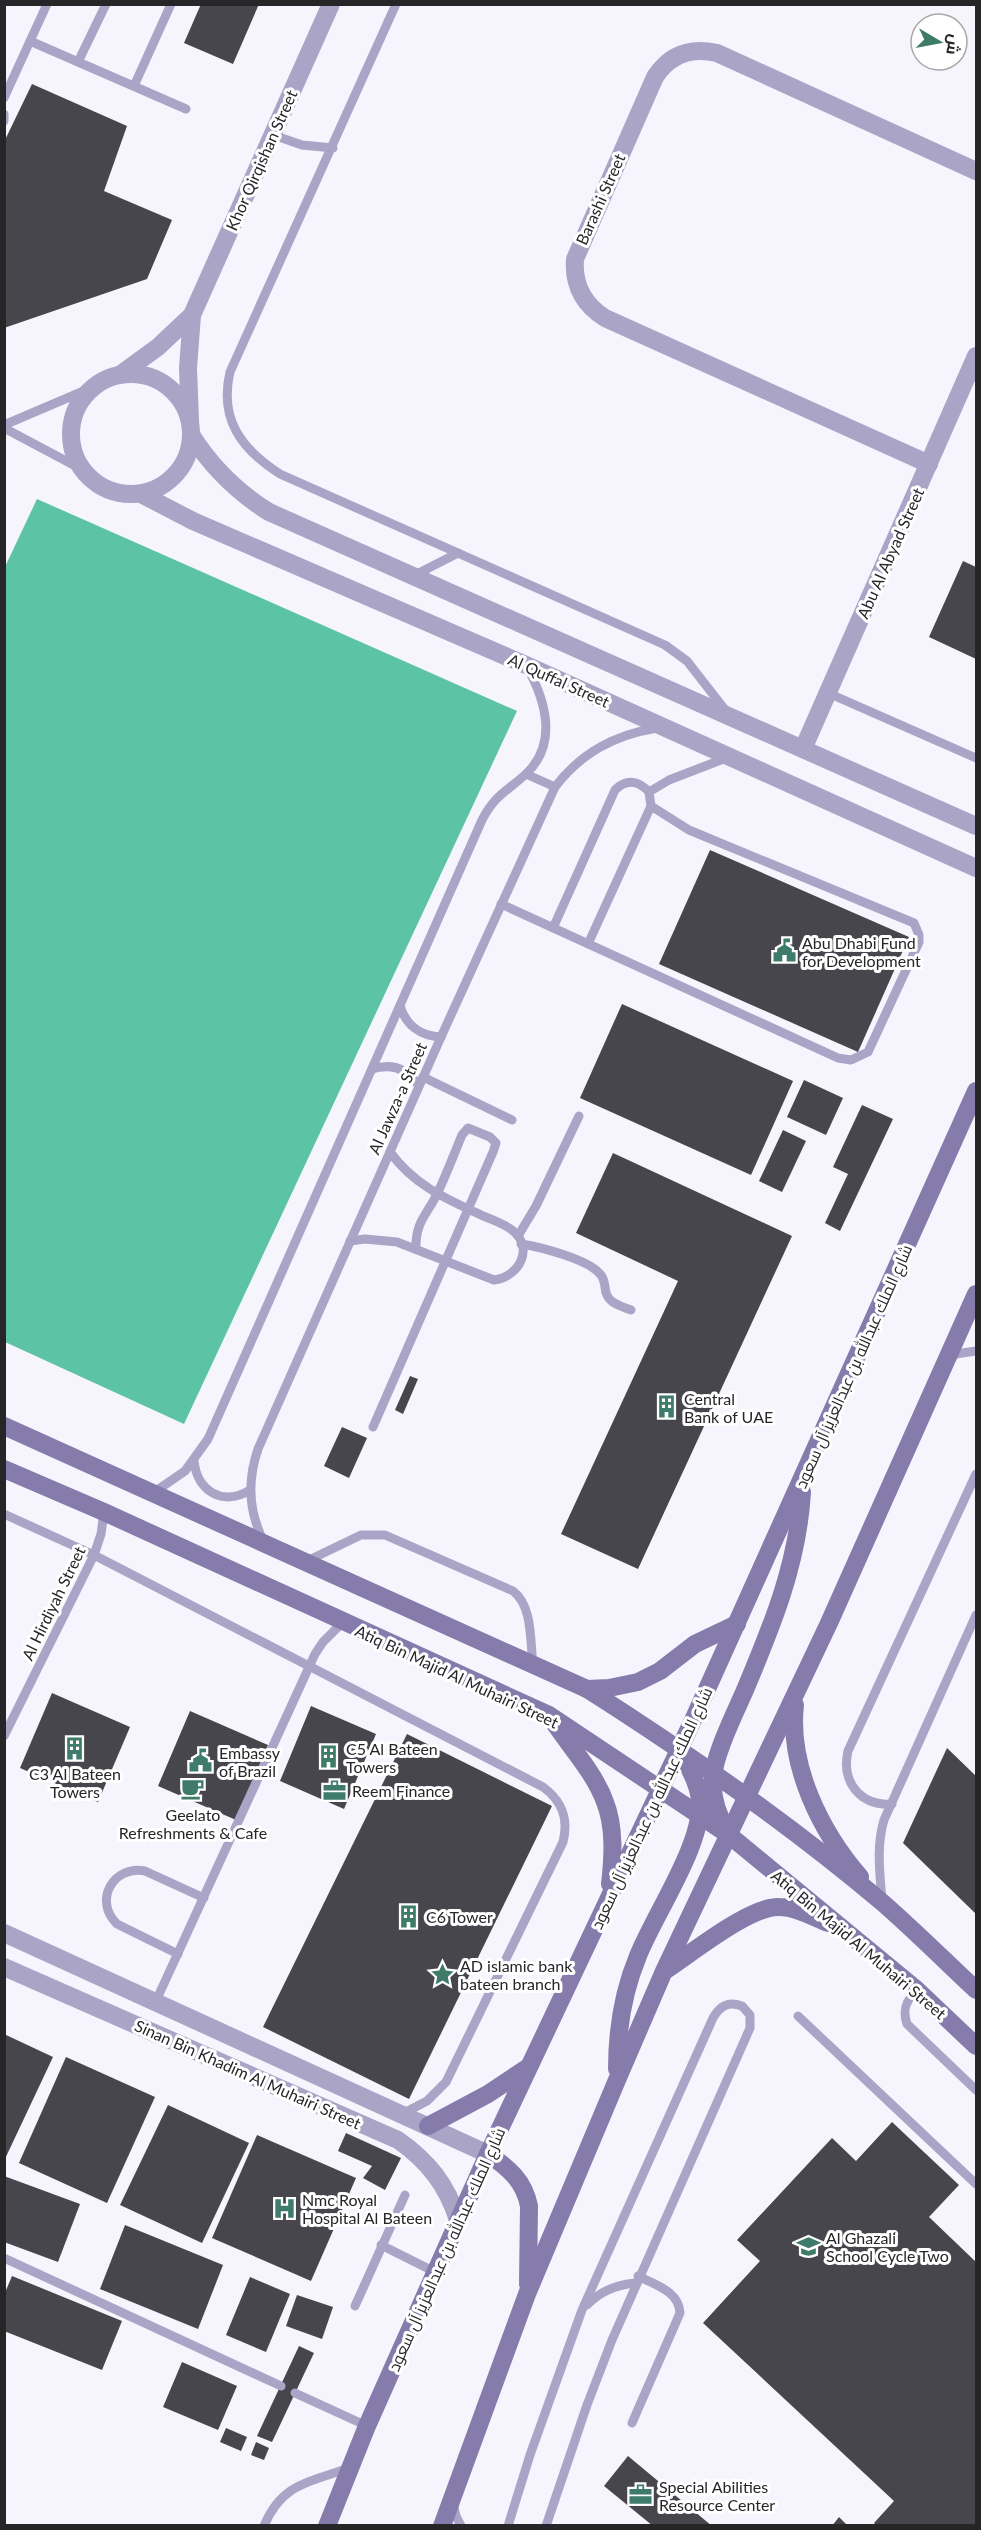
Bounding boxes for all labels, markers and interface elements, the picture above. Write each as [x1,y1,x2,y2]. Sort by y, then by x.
north arrow [909,12,969,72]
text: ش [942,33,965,56]
street label: Khor Qirqishan Street [221,86,301,233]
street label: Barashi Street [571,150,629,248]
street label: Abu Al Abyad Street [853,484,927,621]
street label: Al Quffal Street [505,649,613,711]
place label: Abu Dhabi Fund for Development [802,933,921,970]
public building icon: Abu Dhabi Fund for Development [771,938,797,964]
street label: Al Jawza-a Street [364,1039,430,1157]
street label: شارع الملك عبدالله بن عبدالعزيز آل سعود [791,1241,918,1492]
place label: Central Bank of UAE [684,1389,773,1426]
building icon: Central Bank of UAE [653,1394,679,1420]
street label: Al Hirdiyah Street [17,1543,89,1663]
street label: Atiq Bin Majid Al Muhairi Street [352,1620,562,1732]
street label: شارع الملك عبدالله بن عبدالعزيز آل سعود [586,1684,718,1933]
building icon: C3 Al Bateen Towers [62,1735,88,1761]
place label: C5 Al Bateen Towers [346,1739,438,1776]
place label: Embassy of Brazil [219,1743,281,1780]
building icon: C5 Al Bateen Towers [315,1744,341,1770]
public building icon: Embassy of Brazil [188,1748,214,1774]
place label: C3 Al Bateen Towers [29,1764,121,1801]
cafe icon: Geelato Refreshments & Cafe [180,1776,206,1802]
office icon: Reem Finance [321,1777,347,1803]
place label: Reem Finance [352,1781,450,1800]
place label: Geelato Refreshments & Cafe [119,1805,267,1842]
street label: Atiq Bin Majid Al Muhairi Street [768,1865,950,2023]
building icon: C6 Tower [395,1903,421,1929]
place label: C6 Tower [426,1907,493,1926]
place label: AD islamic bank bateen branch [460,1956,573,1993]
place icon: AD islamic bank bateen branch [429,1961,455,1987]
street label: Sinan Bin Khadim Al Muhairi Street [132,2015,364,2133]
street label: شارع الملك عبدالله بن عبدالعزيز آل سعود [384,2124,511,2375]
place label: Nmc Royal Hospital Al Bateen [302,2190,432,2227]
hospital icon: Nmc Royal Hospital Al Bateen [271,2195,297,2221]
place label: Al Ghazali School Cycle Two [826,2228,949,2265]
school or university icon: Al Ghazali School Cycle Two [795,2233,821,2259]
place label: Special Abilities Resource Center [659,2477,775,2514]
office icon: Special Abilities Resource Center [628,2482,654,2508]

